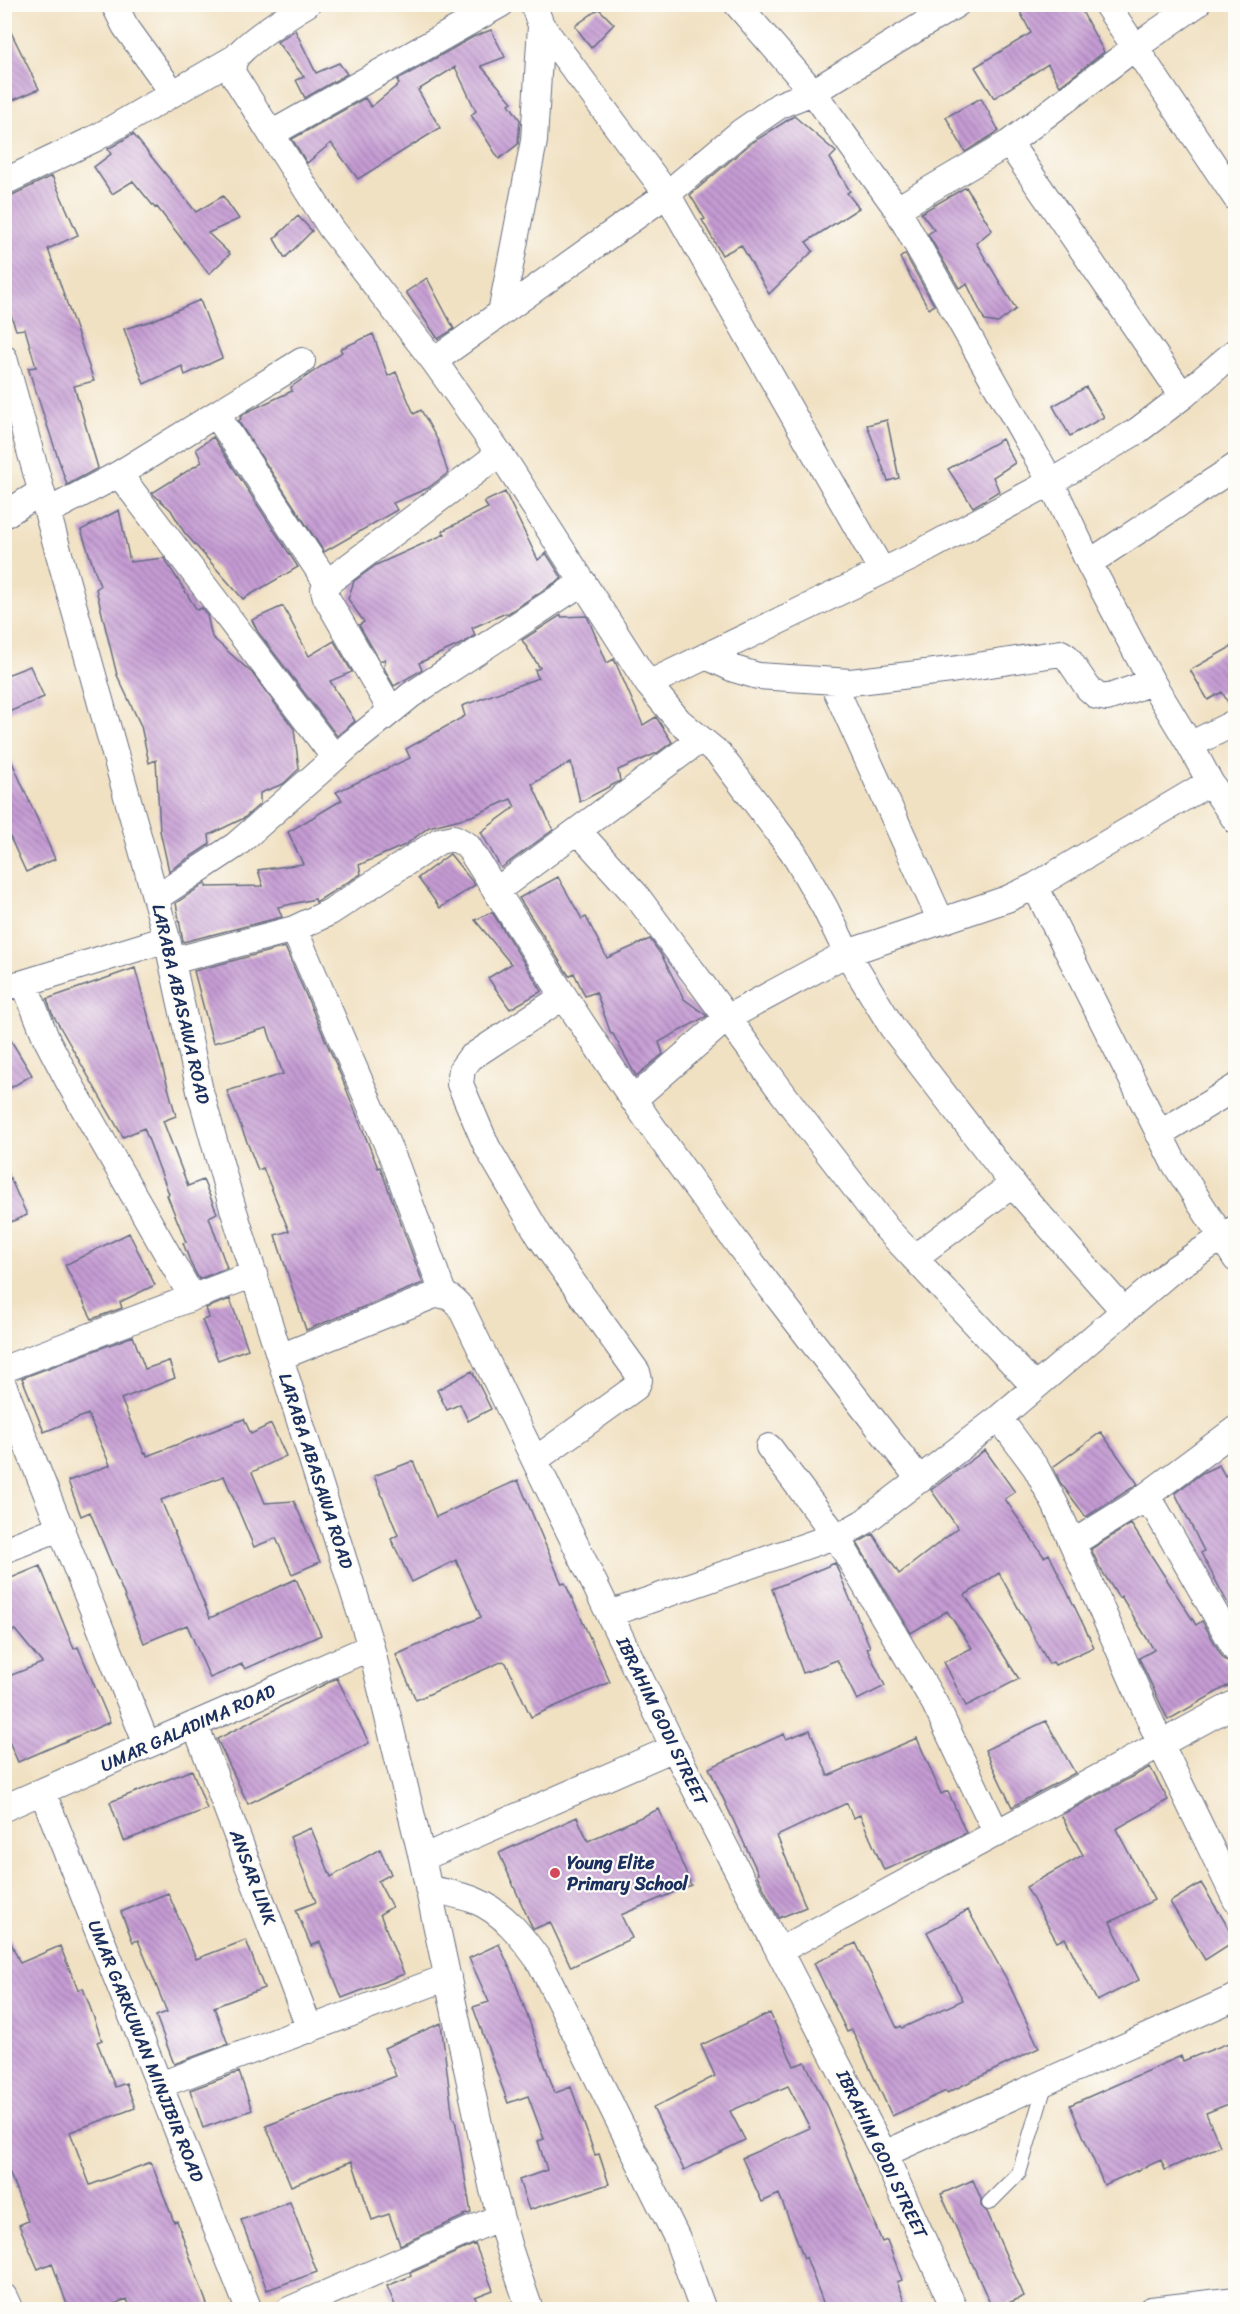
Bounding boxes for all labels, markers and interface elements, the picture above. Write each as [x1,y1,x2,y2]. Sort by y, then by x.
street label: LARABA ABASAWA ROAD [142,901,220,1107]
street label: LARABA ABASAWA ROAD [269,1369,363,1573]
street label: IBRAHIM GODI STREET [607,1630,717,1812]
street label: UMAR GALADIMA ROAD [95,1675,281,1781]
street label: ANSAR LINK [220,1824,286,1930]
place label: Young Elite Primary School [567,1847,689,1900]
marker: Young Elite Primary School [548,1866,562,1880]
street label: UMAR GARKUWAN MINJIBIR ROAD [79,1915,213,2187]
street label: IBRAHIM GODI STREET [827,2063,937,2245]

